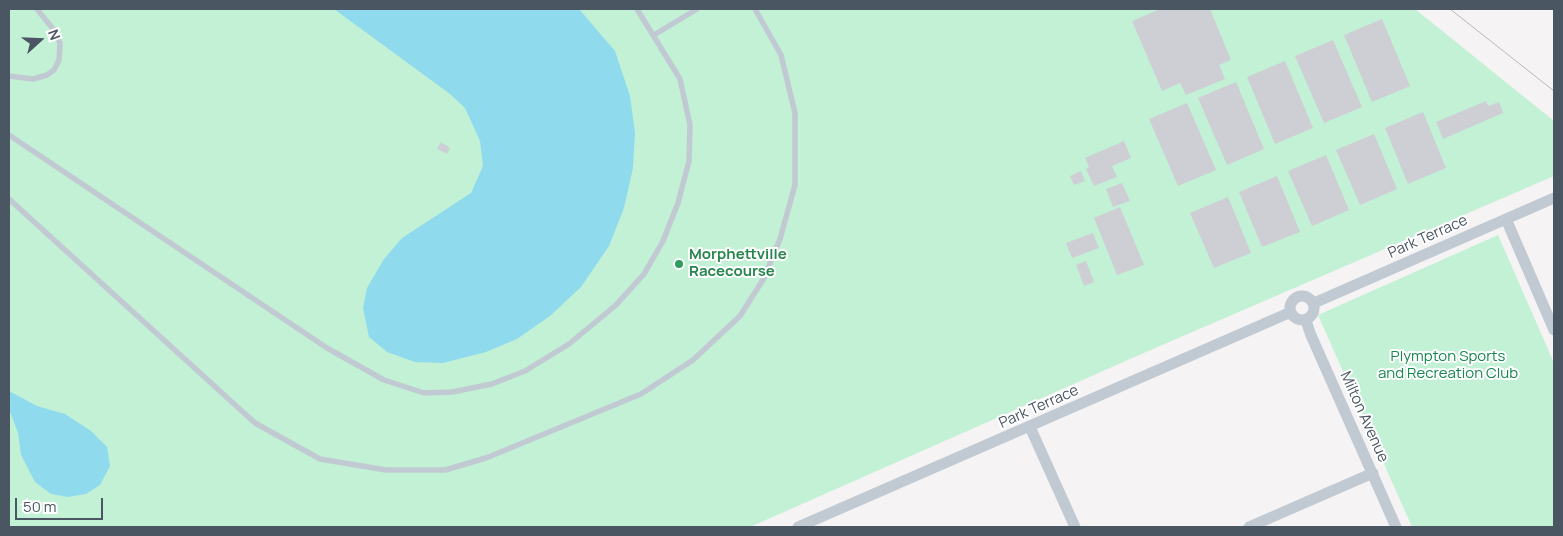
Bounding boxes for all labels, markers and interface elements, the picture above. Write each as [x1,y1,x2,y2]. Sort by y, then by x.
north arrow [15,15,65,65]
text: N [44,27,65,43]
street label: Park Terrace [1385,211,1471,263]
place label: Morphettville Racecourse [689,246,787,281]
marker: Morphettville Racecourse [673,258,685,270]
park label: Plympton Sports and Recreation Club [1378,348,1518,383]
street label: Milton Avenue [1336,369,1392,465]
street label: Park Terrace [996,381,1082,433]
scale bar [18,488,105,520]
text: 50 m [23,496,57,517]

